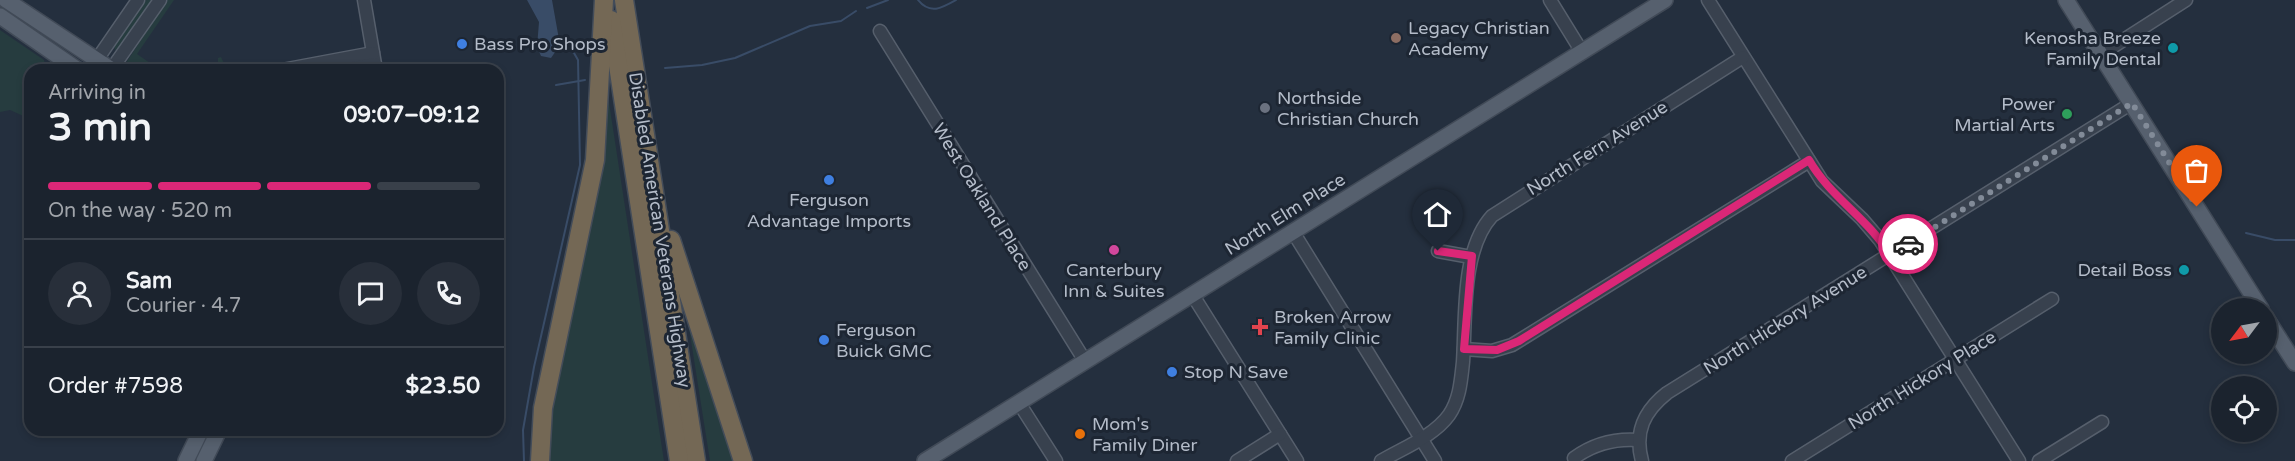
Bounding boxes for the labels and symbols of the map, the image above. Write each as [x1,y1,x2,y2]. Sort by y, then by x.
place label: Legacy Christian Academy [1408,17,1550,60]
place label: Kenosha Breeze Family Dental [2024,27,2161,70]
marker: Legacy Christian Academy [1389,31,1403,45]
place label: Bass Pro Shops [474,33,606,55]
marker: Bass Pro Shops [455,37,469,51]
marker: Kenosha Breeze Family Dental [2166,41,2180,55]
street label: Disabled American Veterans Highway [624,71,696,390]
place label: Northside Christian Church [1277,87,1419,130]
place label: Power Martial Arts [1954,93,2055,136]
street label: North Fern Avenue [1523,96,1671,200]
marker: Northside Christian Church [1258,101,1272,115]
marker: Power Martial Arts [2060,107,2074,121]
street label: West Oakland Place [928,119,1036,275]
pin [2171,145,2222,207]
street label: North Elm Place [1221,168,1349,260]
marker: Ferguson Advantage Imports [822,173,836,187]
place label: Ferguson Advantage Imports [747,189,911,232]
pin [1412,189,1463,251]
courier [1878,214,1938,274]
marker: Canterbury Inn & Suites [1107,243,1121,257]
place label: Canterbury Inn & Suites [1063,259,1165,302]
place label: Detail Boss [2077,259,2172,281]
street label: North Hickory Avenue [1699,261,1871,379]
marker: Detail Boss [2177,263,2191,277]
north arrow [2211,298,2277,364]
place label: Broken Arrow Family Clinic [1274,306,1391,349]
marker: Broken Arrow Family Clinic [1251,318,1269,336]
place label: Ferguson Buick GMC [836,319,931,362]
street label: North Hickory Place [1844,326,2000,434]
marker: Ferguson Buick GMC [817,333,831,347]
place label: Stop N Save [1184,361,1288,383]
marker: Stop N Save [1165,365,1179,379]
place label: Mom's Family Diner [1092,413,1197,456]
marker: Mom's Family Diner [1073,427,1087,441]

